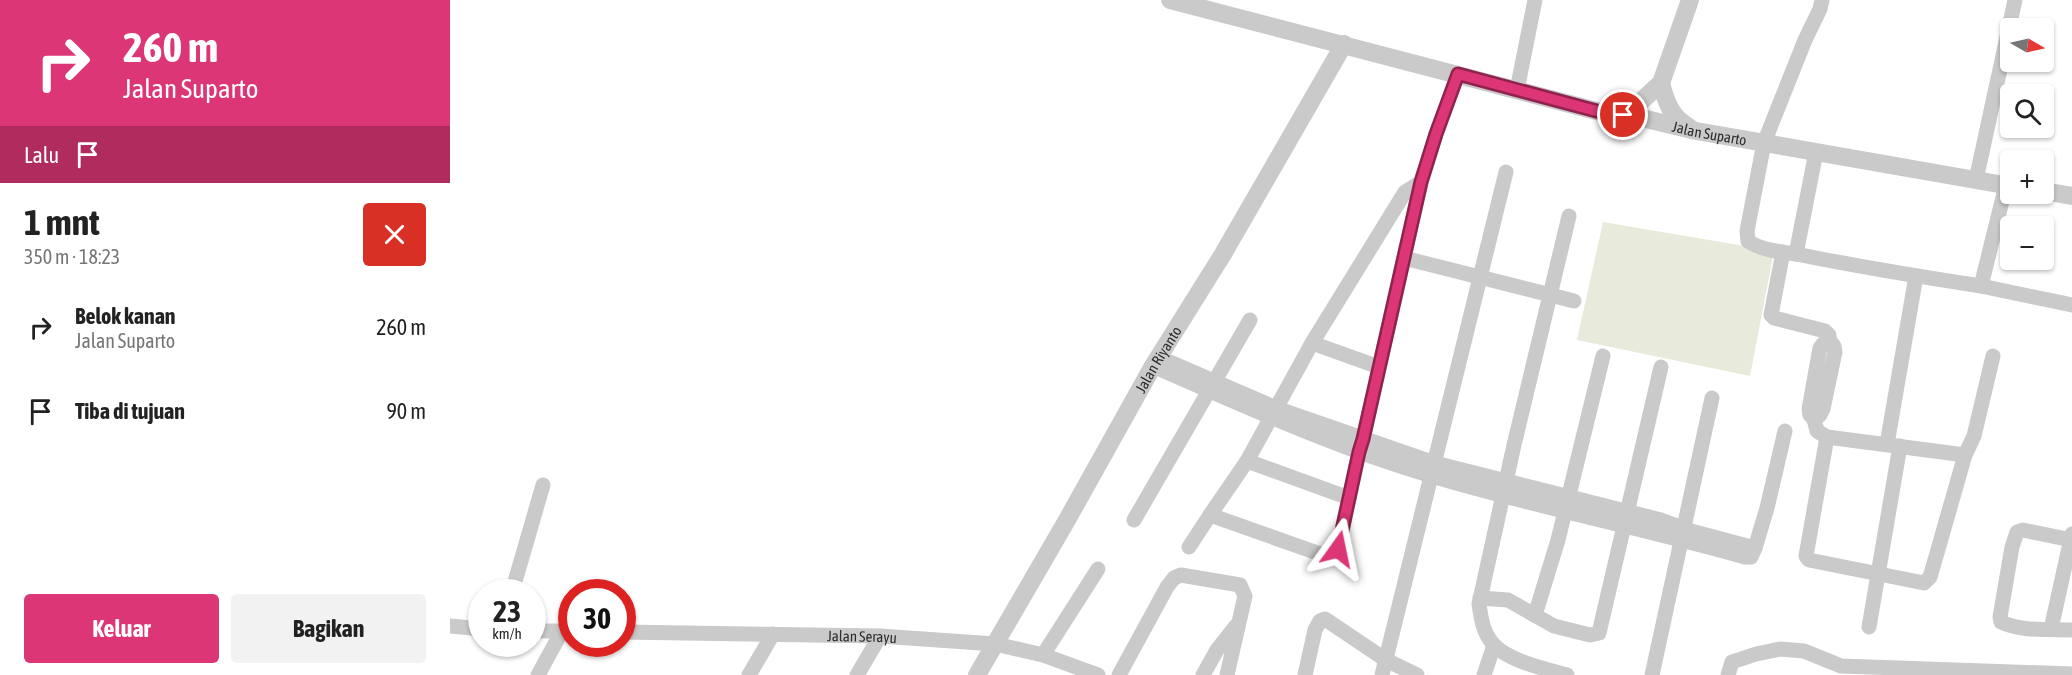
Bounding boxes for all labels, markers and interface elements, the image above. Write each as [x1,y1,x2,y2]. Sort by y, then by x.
north arrow [2000,18,2054,72]
map controls [2000,18,2054,270]
text: 260 m [123,23,218,71]
icon: right [24,24,102,102]
text: Jalan Suparto [123,73,258,104]
button: search [2000,84,2054,138]
pin [1597,89,1648,140]
icon: arrive [1606,98,1639,131]
street label: Jalan Suparto [1671,117,1748,148]
icon: arrive [71,138,104,171]
text: Lalu [24,142,59,168]
button: + [2000,150,2054,204]
text: 1 mnt [24,201,100,243]
button: close [363,203,426,266]
button: − [2000,216,2054,270]
text: 350 m · 18:23 [24,245,120,268]
text: Belok kanan [75,303,176,329]
icon: right [24,311,57,344]
text: 260 m [376,314,426,340]
street label: Jalan Riyanto [1131,323,1184,395]
text: Jalan Suparto [75,329,175,352]
icon: arrive [24,395,57,428]
text: Tiba di tujuan [75,398,185,424]
text: 90 m [386,398,426,424]
position arrow [1306,517,1370,581]
speed limit sign: 30 [558,579,636,657]
button: Keluar [24,594,219,663]
button: Bagikan [231,594,426,663]
text: 23 [493,594,521,628]
text: km/h [492,625,522,642]
street label: Jalan Serayu [827,627,897,646]

